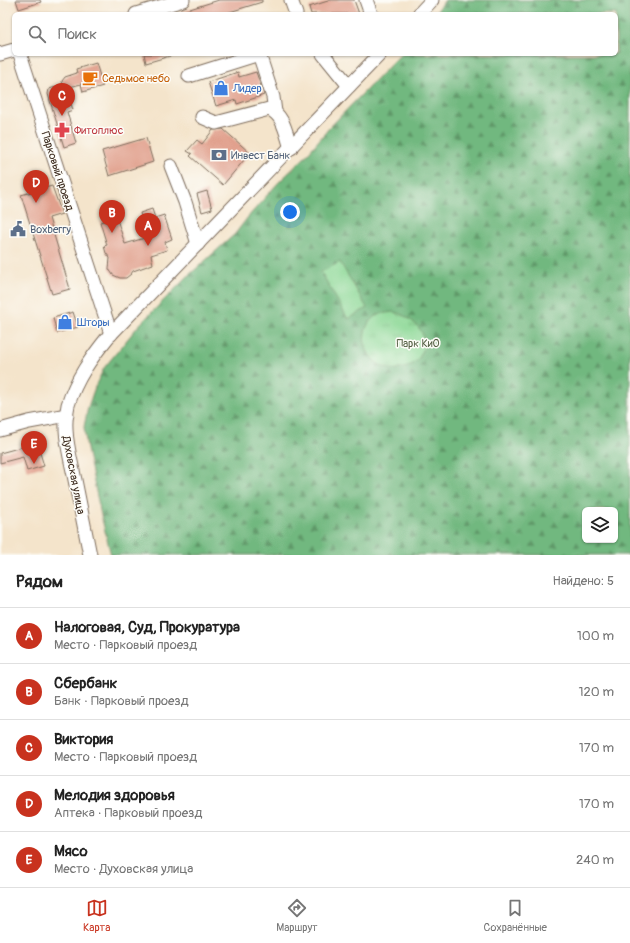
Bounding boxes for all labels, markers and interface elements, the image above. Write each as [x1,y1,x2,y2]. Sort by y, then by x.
search box [12,12,618,56]
icon: search [26,23,48,45]
text: Поиск [58,25,97,44]
cafe icon: Седьмое небо [81,69,99,87]
place label: Седьмое небо [102,72,170,85]
shop icon: Лидер [212,79,230,97]
place label: Лидер [232,82,262,95]
pin: C [49,83,75,116]
pharmacy icon: Фитоплюс [53,121,71,139]
place label: Фитоплюс [74,124,124,137]
street label: Парковый проезд [39,130,77,213]
bank icon: Инвест Банк [210,146,228,164]
place label: Инвест Банк [231,149,290,162]
pin: D [23,170,49,203]
pin: B [99,200,125,233]
your location [280,202,300,222]
pin: A [135,213,161,246]
public building icon: Boxberry [9,220,27,238]
place label: Boxberry [30,223,71,236]
shop icon: Шторы [56,313,74,331]
place label: Шторы [77,316,110,329]
park label: Парк КиО [396,337,440,350]
pin: E [21,431,47,464]
street label: Духовская улица [59,434,87,515]
map controls [582,507,618,543]
button: layers [582,507,618,543]
text: Рядом [16,571,63,592]
text: Найдено: 5 [552,573,614,589]
text: Налоговая, Суд, Прокуратура [54,618,240,637]
text: A [25,628,33,644]
text: 100 m [577,628,614,644]
text: Место · Парковый проезд [54,637,197,653]
text: Сбербанк [54,674,117,693]
text: B [25,684,33,700]
text: 120 m [578,684,614,700]
text: Банк · Парковый проезд [54,693,189,709]
text: Виктория [54,730,113,749]
text: C [25,740,33,756]
text: 170 m [579,740,614,756]
text: Место · Парковый проезд [54,749,197,765]
text: Мелодия здоровья [54,786,175,805]
text: D [25,796,33,812]
text: 170 m [579,796,614,812]
text: Аптека · Парковый проезд [54,805,202,821]
text: Мясо [54,842,88,861]
text: E [26,852,32,868]
text: 240 m [576,852,614,868]
text: Место · Духовская улица [54,861,193,877]
tab: Карта [83,897,110,934]
tab: Маршрут [276,897,318,934]
tab: Сохранённые [484,897,547,934]

